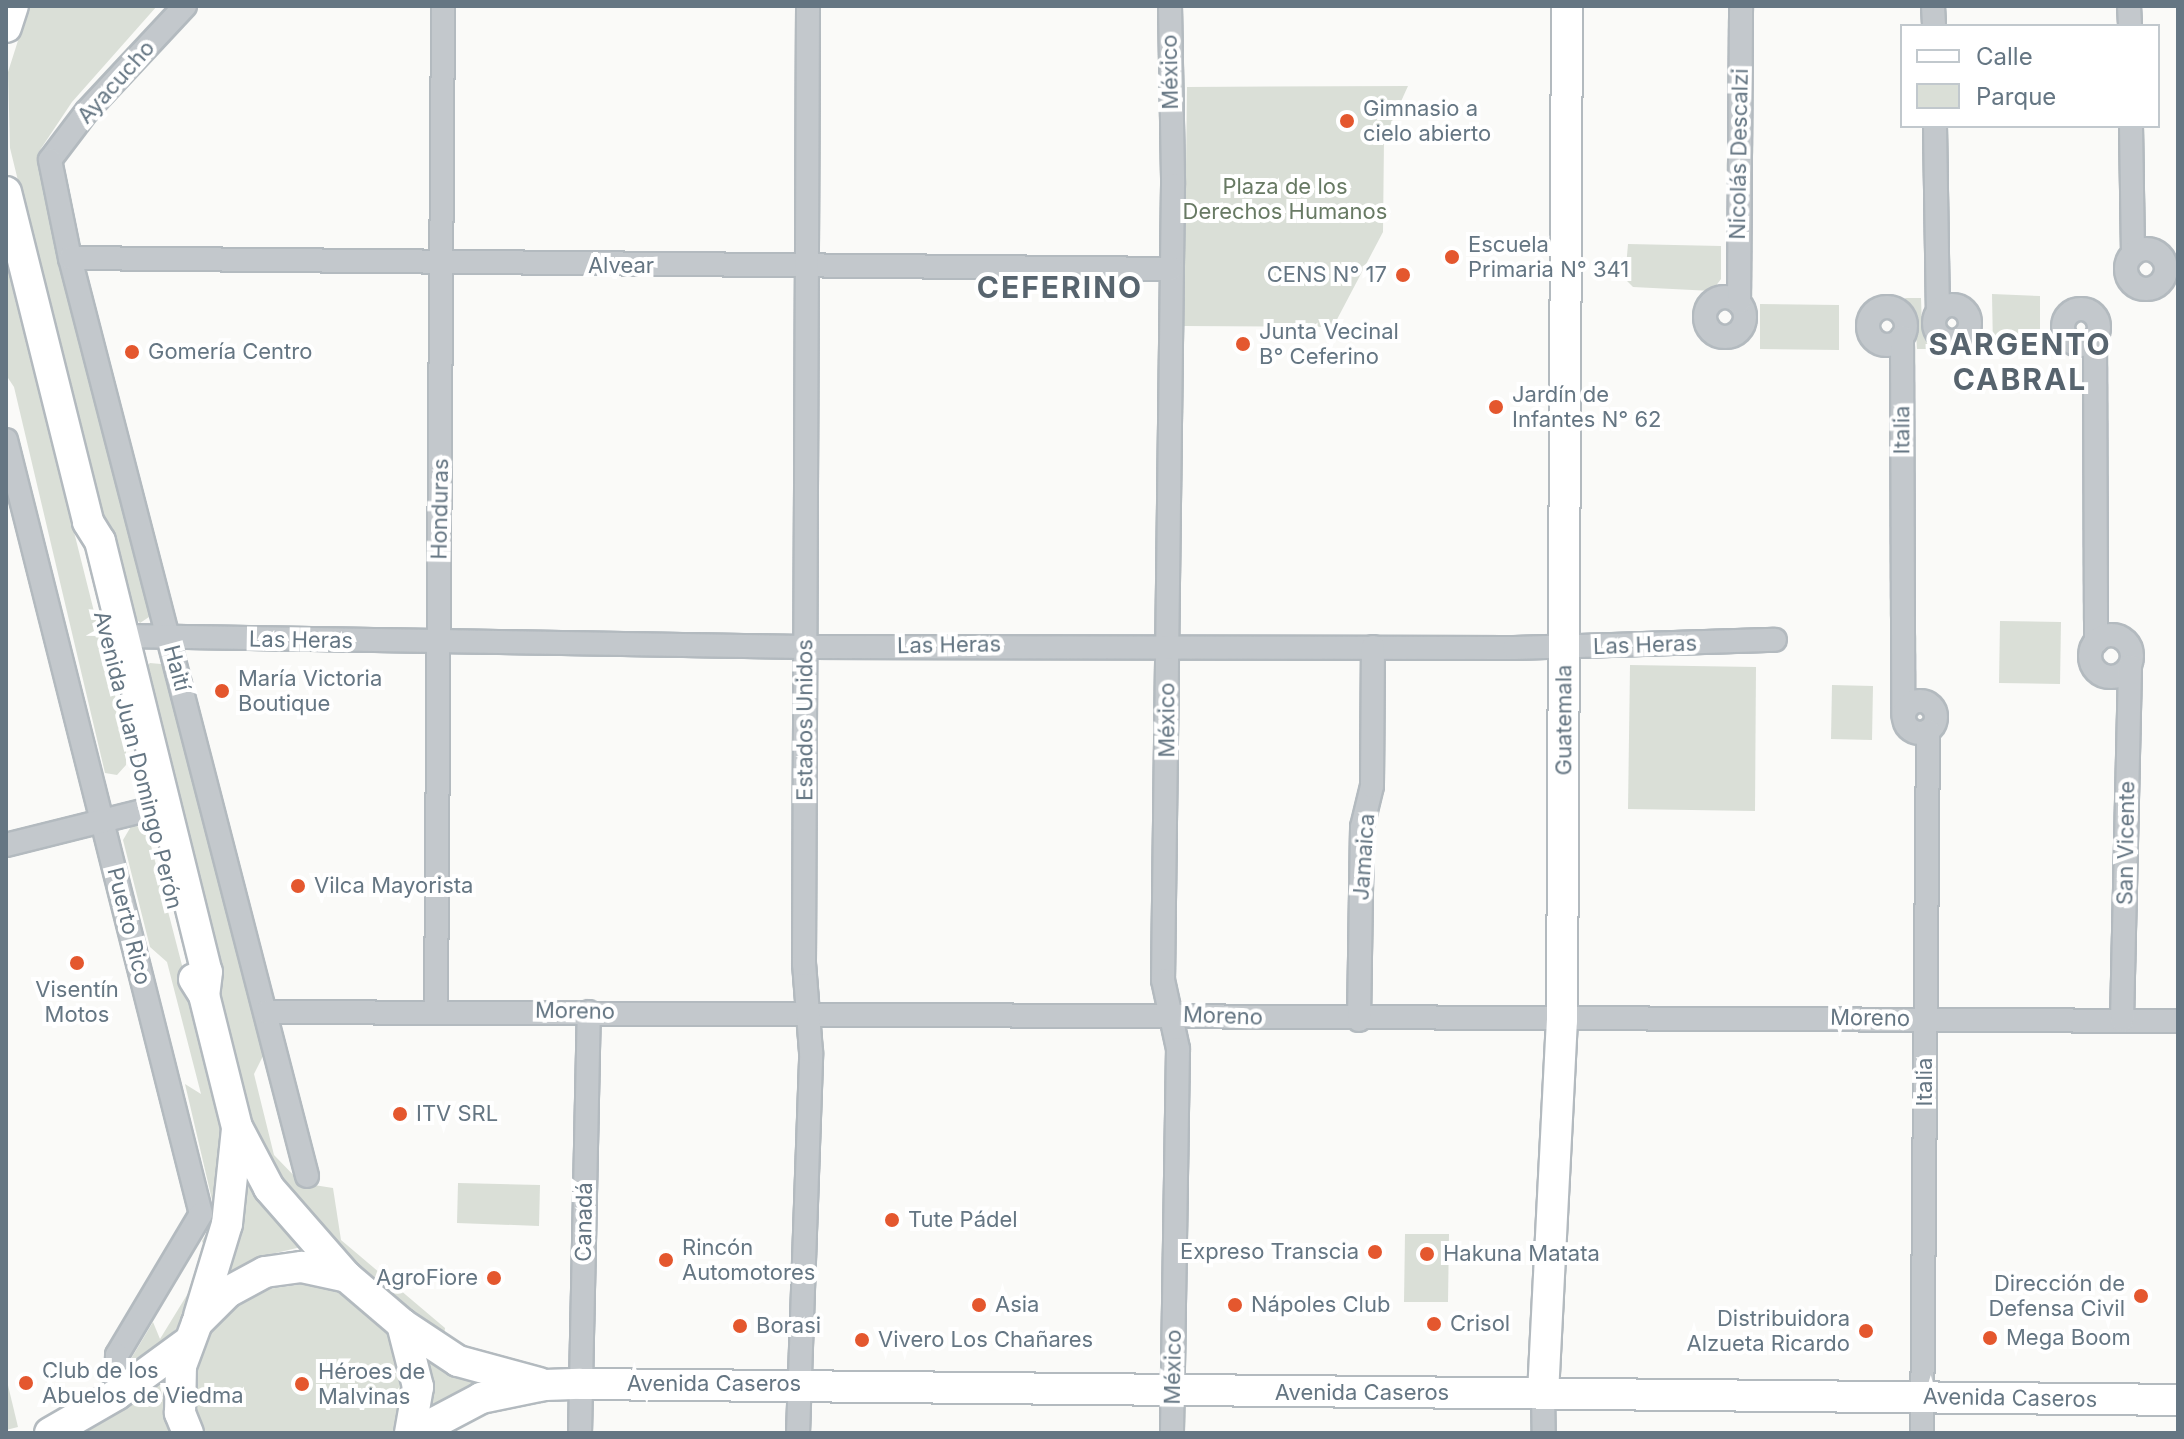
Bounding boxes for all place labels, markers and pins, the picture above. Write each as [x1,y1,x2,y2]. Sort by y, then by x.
place label: Gimnasio a cielo abierto [1363,95,1491,146]
marker: Gimnasio a cielo abierto [1338,112,1356,130]
place label: Escuela Primaria N° 341 [1468,231,1629,282]
marker: Escuela Primaria N° 341 [1443,248,1461,266]
place label: CENS N° 17 [1267,262,1387,288]
marker: CENS N° 17 [1394,266,1412,284]
place label: Junta Vecinal B° Ceferino [1259,318,1399,370]
marker: Junta Vecinal B° Ceferino [1234,335,1252,353]
place label: Gomería Centro [148,339,312,365]
marker: Gomería Centro [123,343,141,361]
place label: Jardín de Infantes N° 62 [1512,381,1662,432]
marker: Jardín de Infantes N° 62 [1487,398,1505,416]
place label: María Victoria Boutique [238,665,382,716]
marker: María Victoria Boutique [213,682,231,700]
place label: Vilca Mayorista [314,873,473,899]
marker: Vilca Mayorista [289,877,307,895]
marker: Visentín Motos [68,954,86,972]
place label: Visentín Motos [35,976,119,1028]
place label: ITV SRL [416,1101,498,1127]
marker: ITV SRL [391,1105,409,1123]
place label: Tute Pádel [908,1207,1018,1233]
marker: Tute Pádel [883,1211,901,1229]
place label: Rincón Automotores [682,1234,815,1286]
place label: Expreso Transcia [1180,1239,1359,1265]
place label: Hakuna Matata [1443,1241,1600,1267]
marker: Expreso Transcia [1366,1243,1384,1261]
marker: Hakuna Matata [1418,1245,1436,1263]
marker: Rincón Automotores [657,1251,675,1269]
place label: AgroFiore [376,1265,478,1291]
marker: AgroFiore [485,1269,503,1287]
place label: Dirección de Defensa Civil [1988,1270,2125,1322]
marker: Dirección de Defensa Civil [2132,1287,2150,1305]
place label: Asia [995,1292,1039,1318]
place label: Nápoles Club [1251,1292,1390,1318]
marker: Asia [970,1296,988,1314]
marker: Nápoles Club [1226,1296,1244,1314]
place label: Distribuidora Alzueta Ricardo [1686,1305,1850,1356]
place label: Crisol [1450,1311,1510,1337]
place label: Borasi [756,1313,821,1339]
marker: Crisol [1425,1315,1443,1333]
marker: Borasi [731,1317,749,1335]
marker: Distribuidora Alzueta Ricardo [1857,1322,1875,1340]
place label: Mega Boom [2006,1325,2131,1351]
place label: Vivero Los Chañares [878,1327,1093,1353]
marker: Mega Boom [1981,1329,1999,1347]
marker: Vivero Los Chañares [853,1331,871,1349]
place label: Club de los Abuelos de Viedma [42,1357,244,1408]
place label: Héroes de Malvinas [318,1358,425,1410]
marker: Club de los Abuelos de Viedma [17,1374,35,1392]
marker: Héroes de Malvinas [293,1375,311,1393]

